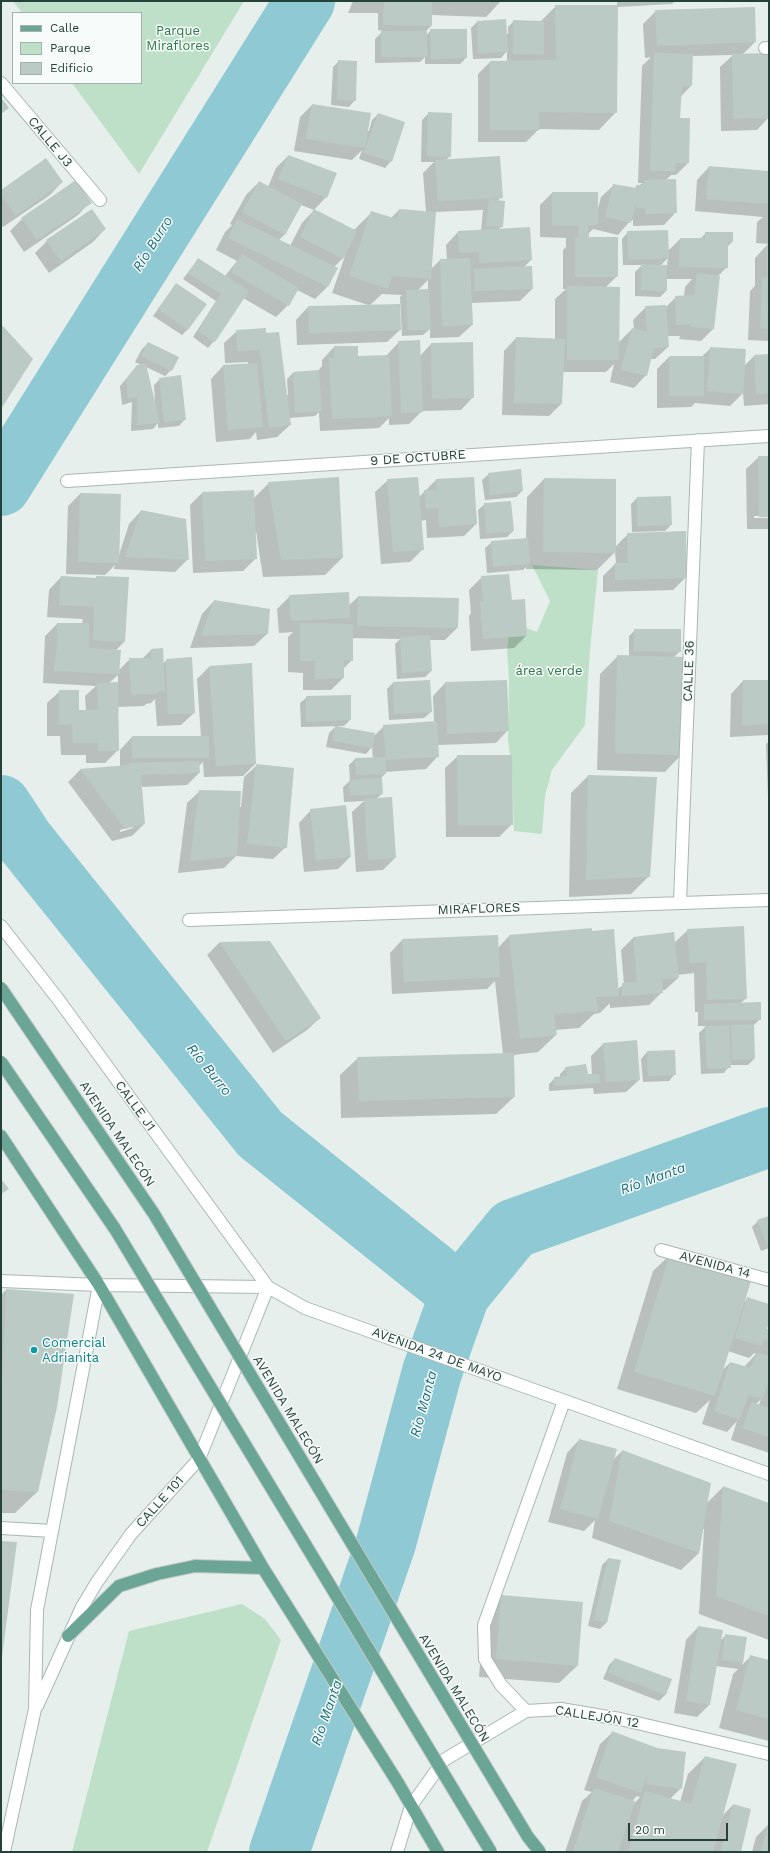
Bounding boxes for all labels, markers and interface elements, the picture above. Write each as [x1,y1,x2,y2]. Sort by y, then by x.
legend [12,12,142,84]
text: Calle [50,21,79,35]
park label: Parque Miraflores [146,23,210,54]
text: Parque [50,41,91,55]
text: Edificio [50,61,93,75]
street label: CALLE J3 [25,114,75,170]
water label: Río Burro [129,213,177,275]
street label: 9 DE OCTUBRE [370,447,466,469]
street label: CALLE 36 [680,640,698,702]
park label: área verde [516,663,582,679]
street label: MIRAFLORES [437,900,521,918]
water label: Río Burro [183,1041,235,1099]
street label: AVENIDA MALECÓN [76,1078,158,1190]
street label: CALLE J1 [112,1078,158,1134]
water label: Río Manta [618,1159,688,1199]
street label: AVENIDA 14 [678,1248,752,1282]
street label: AVENIDA 24 DE MAYO [370,1324,504,1386]
place label: Comercial Adrianita [42,1335,106,1366]
marker: Comercial Adrianita [29,1345,39,1355]
street label: AVENIDA MALECÓN [249,1353,327,1467]
water label: Río Manta [407,1369,441,1439]
street label: CALLE 101 [133,1473,187,1531]
street label: AVENIDA MALECÓN [415,1631,493,1745]
water label: Río Manta [308,1678,346,1748]
street label: CALLEJÓN 12 [554,1703,640,1731]
scale bar [630,1815,730,1841]
text: 20 m [635,1823,665,1837]

